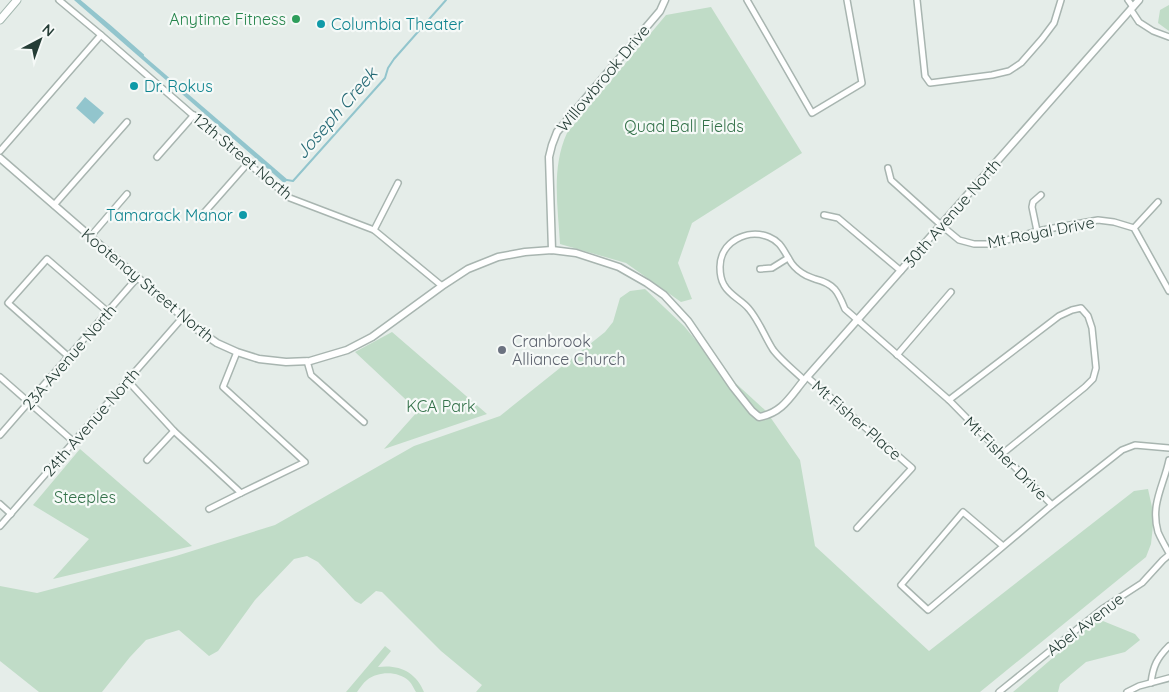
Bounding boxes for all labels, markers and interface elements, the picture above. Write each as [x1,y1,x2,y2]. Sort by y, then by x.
place label: Anytime Fitness [169,9,286,29]
marker: Anytime Fitness [290,13,302,25]
place label: Columbia Theater [331,14,464,34]
north arrow [15,15,65,65]
marker: Columbia Theater [315,18,327,30]
text: N [39,20,58,40]
street label: Willowbrook Drive [552,20,654,136]
water label: Joseph Creek [290,61,383,164]
place label: Dr. Rokus [144,76,213,96]
marker: Dr. Rokus [128,80,140,92]
street label: 12th Street North [189,109,297,203]
park label: Quad Ball Fields [624,116,744,136]
street label: 30th Avenue North [899,154,1005,272]
place label: Tamarack Manor [106,205,233,225]
marker: Tamarack Manor [237,209,249,221]
street label: Mt Royal Drive [986,212,1096,252]
street label: Kootenay Street North [78,224,218,346]
street label: 23A Avenue North [18,300,120,414]
place label: Cranbrook Alliance Church [512,331,626,369]
marker: Cranbrook Alliance Church [496,344,508,356]
street label: 24th Avenue North [39,364,143,480]
street label: Mt Fisher Place [808,376,906,464]
park label: KCA Park [406,396,476,416]
street label: Mt Fisher Drive [960,412,1052,504]
park label: Steeples [54,487,116,507]
street label: Abel Avenue [1042,588,1128,660]

